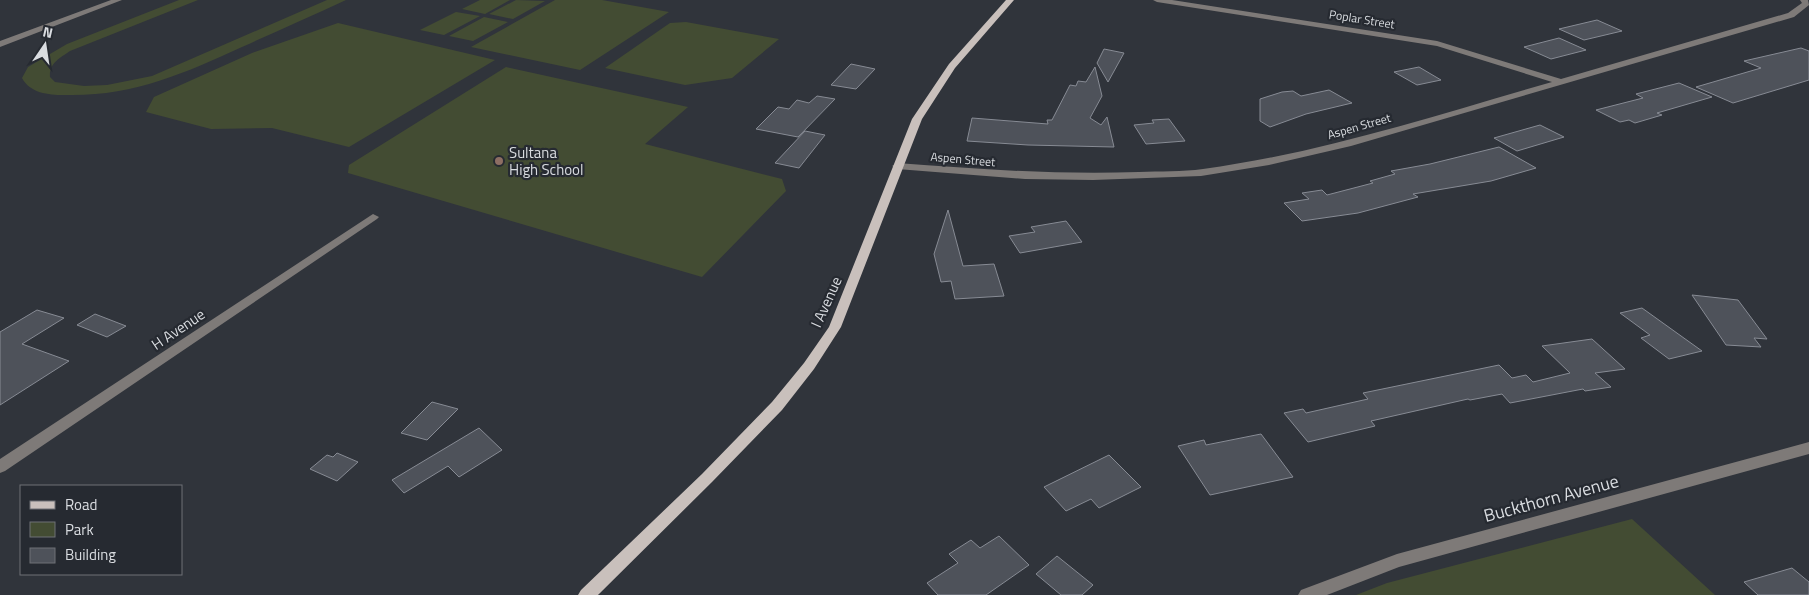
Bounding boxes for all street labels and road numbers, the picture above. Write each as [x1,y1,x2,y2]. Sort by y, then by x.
street label: Poplar Street [1328,4,1397,34]
street label: Aspen Street [1325,108,1394,144]
street label: Aspen Street [930,147,997,171]
street label: I Avenue [805,273,847,331]
street label: H Avenue [147,303,209,355]
street label: Buckthorn Avenue [1480,467,1622,529]

